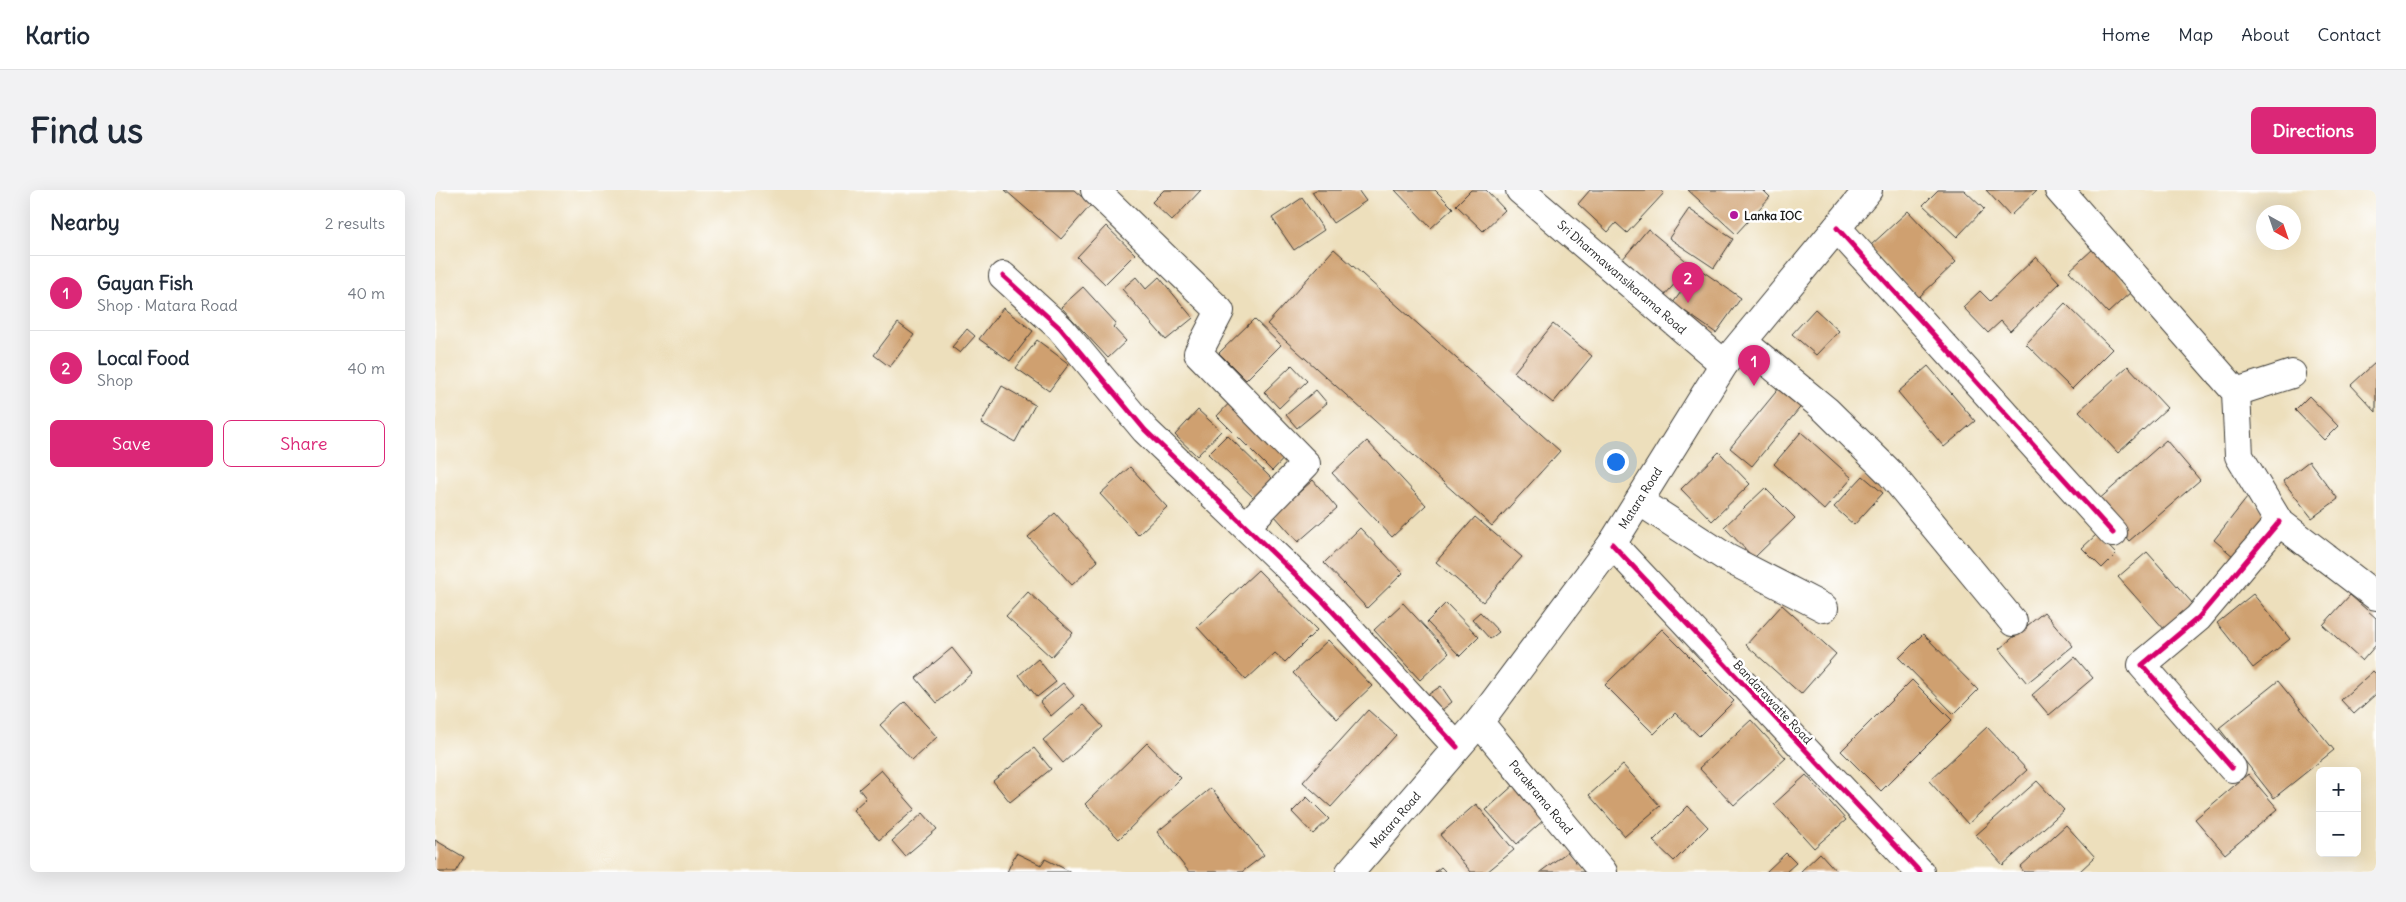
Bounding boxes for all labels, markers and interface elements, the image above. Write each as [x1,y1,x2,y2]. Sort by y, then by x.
text: Kartio [25,20,90,50]
text: Home [2102,23,2150,46]
text: Map [2178,23,2213,46]
text: About [2241,23,2289,46]
text: Contact [2317,23,2381,46]
button: Directions [2251,107,2376,154]
text: Find us [30,108,143,152]
north arrow [2256,205,2301,250]
place label: Lanka IOC [1744,208,1802,223]
text: Nearby [50,209,120,236]
marker: Lanka IOC [1728,209,1740,221]
text: 2 results [325,213,385,233]
street label: Sri Dharmawansikarama Road [1554,217,1690,337]
pin: 2 [1672,262,1704,303]
text: Gayan Fish [97,271,193,295]
text: 1 [63,283,69,303]
text: 40 m [347,283,385,303]
text: Shop · Matara Road [97,295,238,315]
pin: 1 [1738,345,1770,386]
text: Local Food [97,346,189,370]
text: 2 [62,358,70,378]
text: 40 m [347,358,385,378]
text: Shop [97,370,133,390]
button: Save [50,420,213,467]
button: Share [223,420,385,467]
your location [1603,449,1629,475]
street label: Matara Road [1615,464,1665,532]
street label: Bandarawatte Road [1730,657,1816,747]
street label: Parakrama Road [1506,757,1576,837]
map controls [2316,767,2361,857]
button: + [2316,767,2361,812]
street label: Matara Road [1366,789,1424,851]
button: − [2316,812,2361,857]

